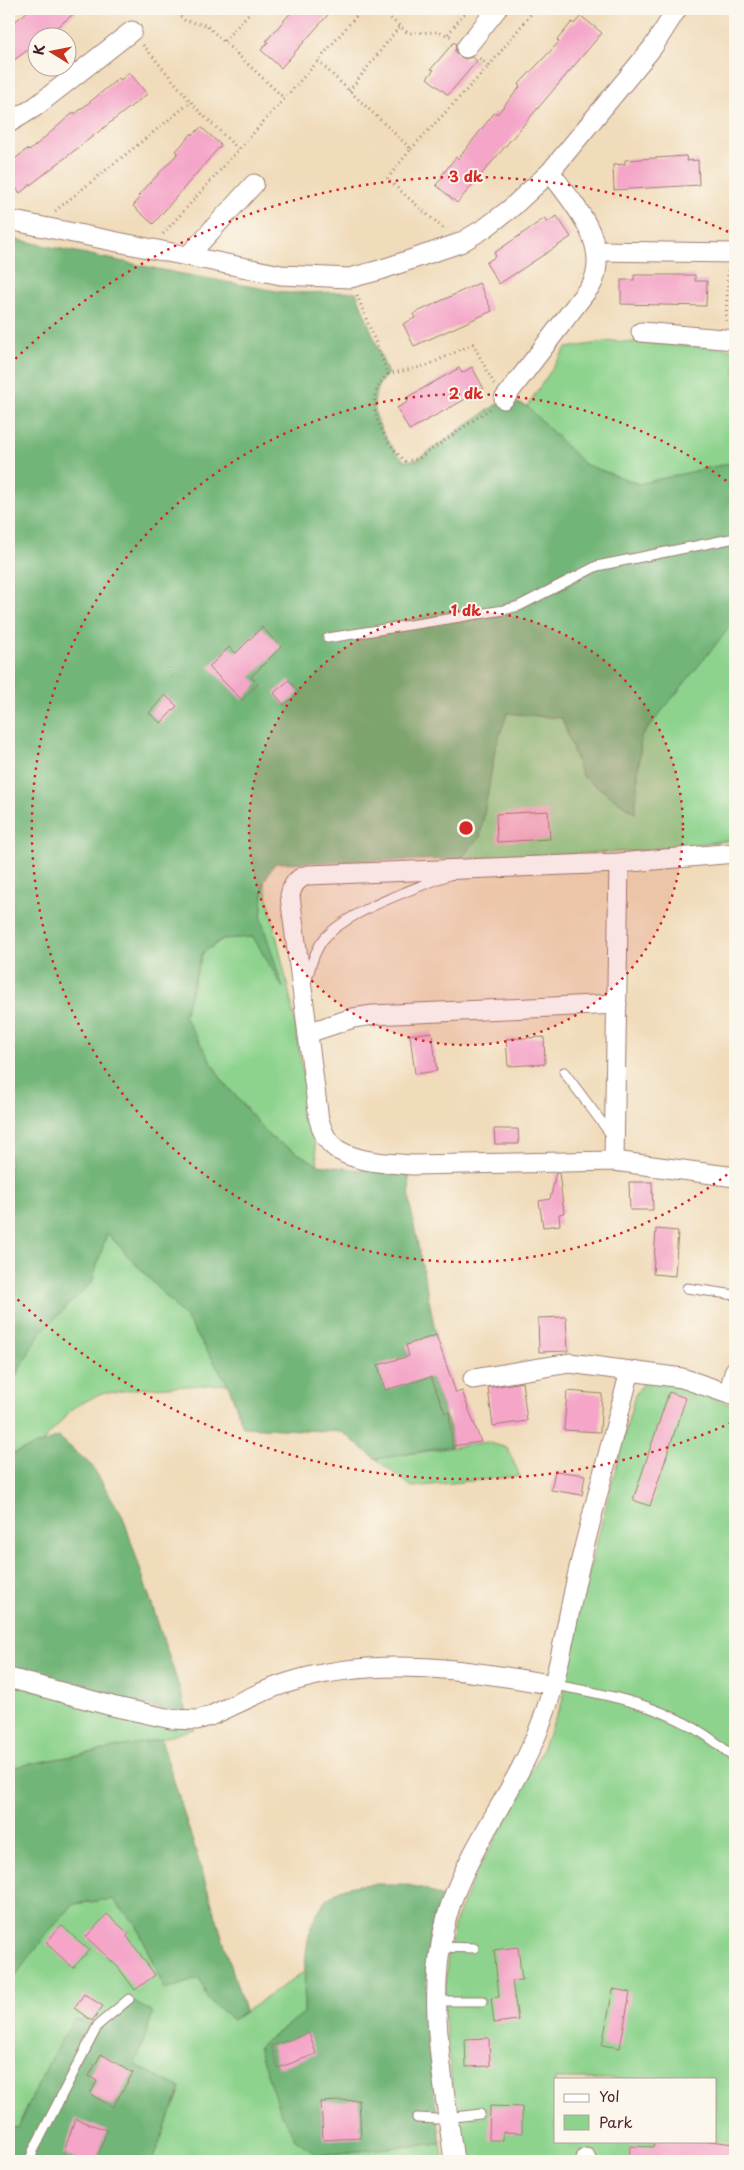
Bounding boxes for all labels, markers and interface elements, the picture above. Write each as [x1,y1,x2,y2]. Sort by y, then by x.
north arrow [28,28,78,78]
text: K [27,43,50,57]
text: 3 dk [449,164,483,187]
text: 2 dk [449,381,483,404]
text: 1 dk [451,598,481,621]
centre of rings [457,819,475,837]
legend [554,2078,716,2142]
text: Yol [599,2084,620,2107]
text: Park [599,2110,633,2133]

